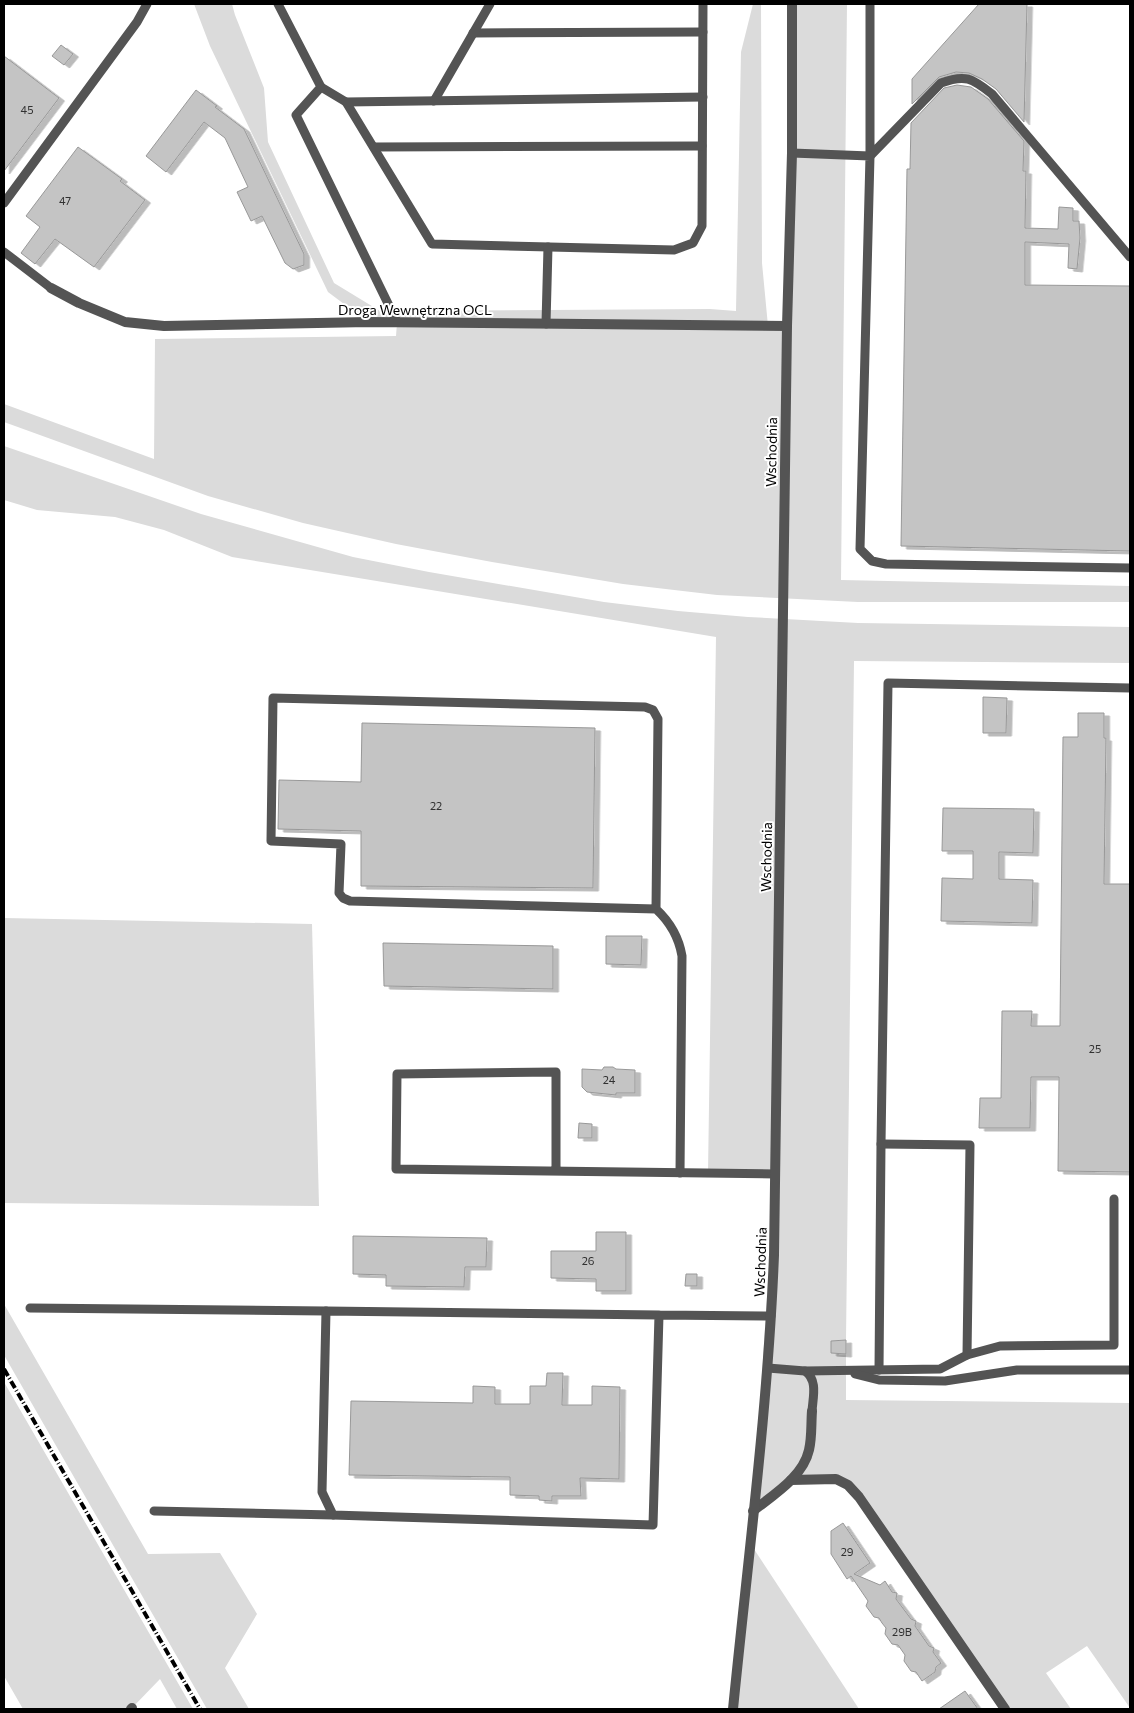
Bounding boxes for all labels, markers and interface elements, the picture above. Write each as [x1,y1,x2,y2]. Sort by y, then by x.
house number: 45 [21,103,33,116]
house number: 47 [59,194,71,207]
street label: Droga Wewnętrzna OCL [338,301,492,318]
street label: Wschodnia [762,417,780,487]
house number: 22 [430,799,442,812]
street label: Wschodnia [757,822,775,892]
house number: 25 [1089,1042,1101,1055]
house number: 24 [603,1073,616,1086]
street label: Wschodnia [750,1227,770,1297]
house number: 26 [582,1254,595,1267]
house number: 29 [841,1545,854,1558]
house number: 29B [892,1625,912,1638]

